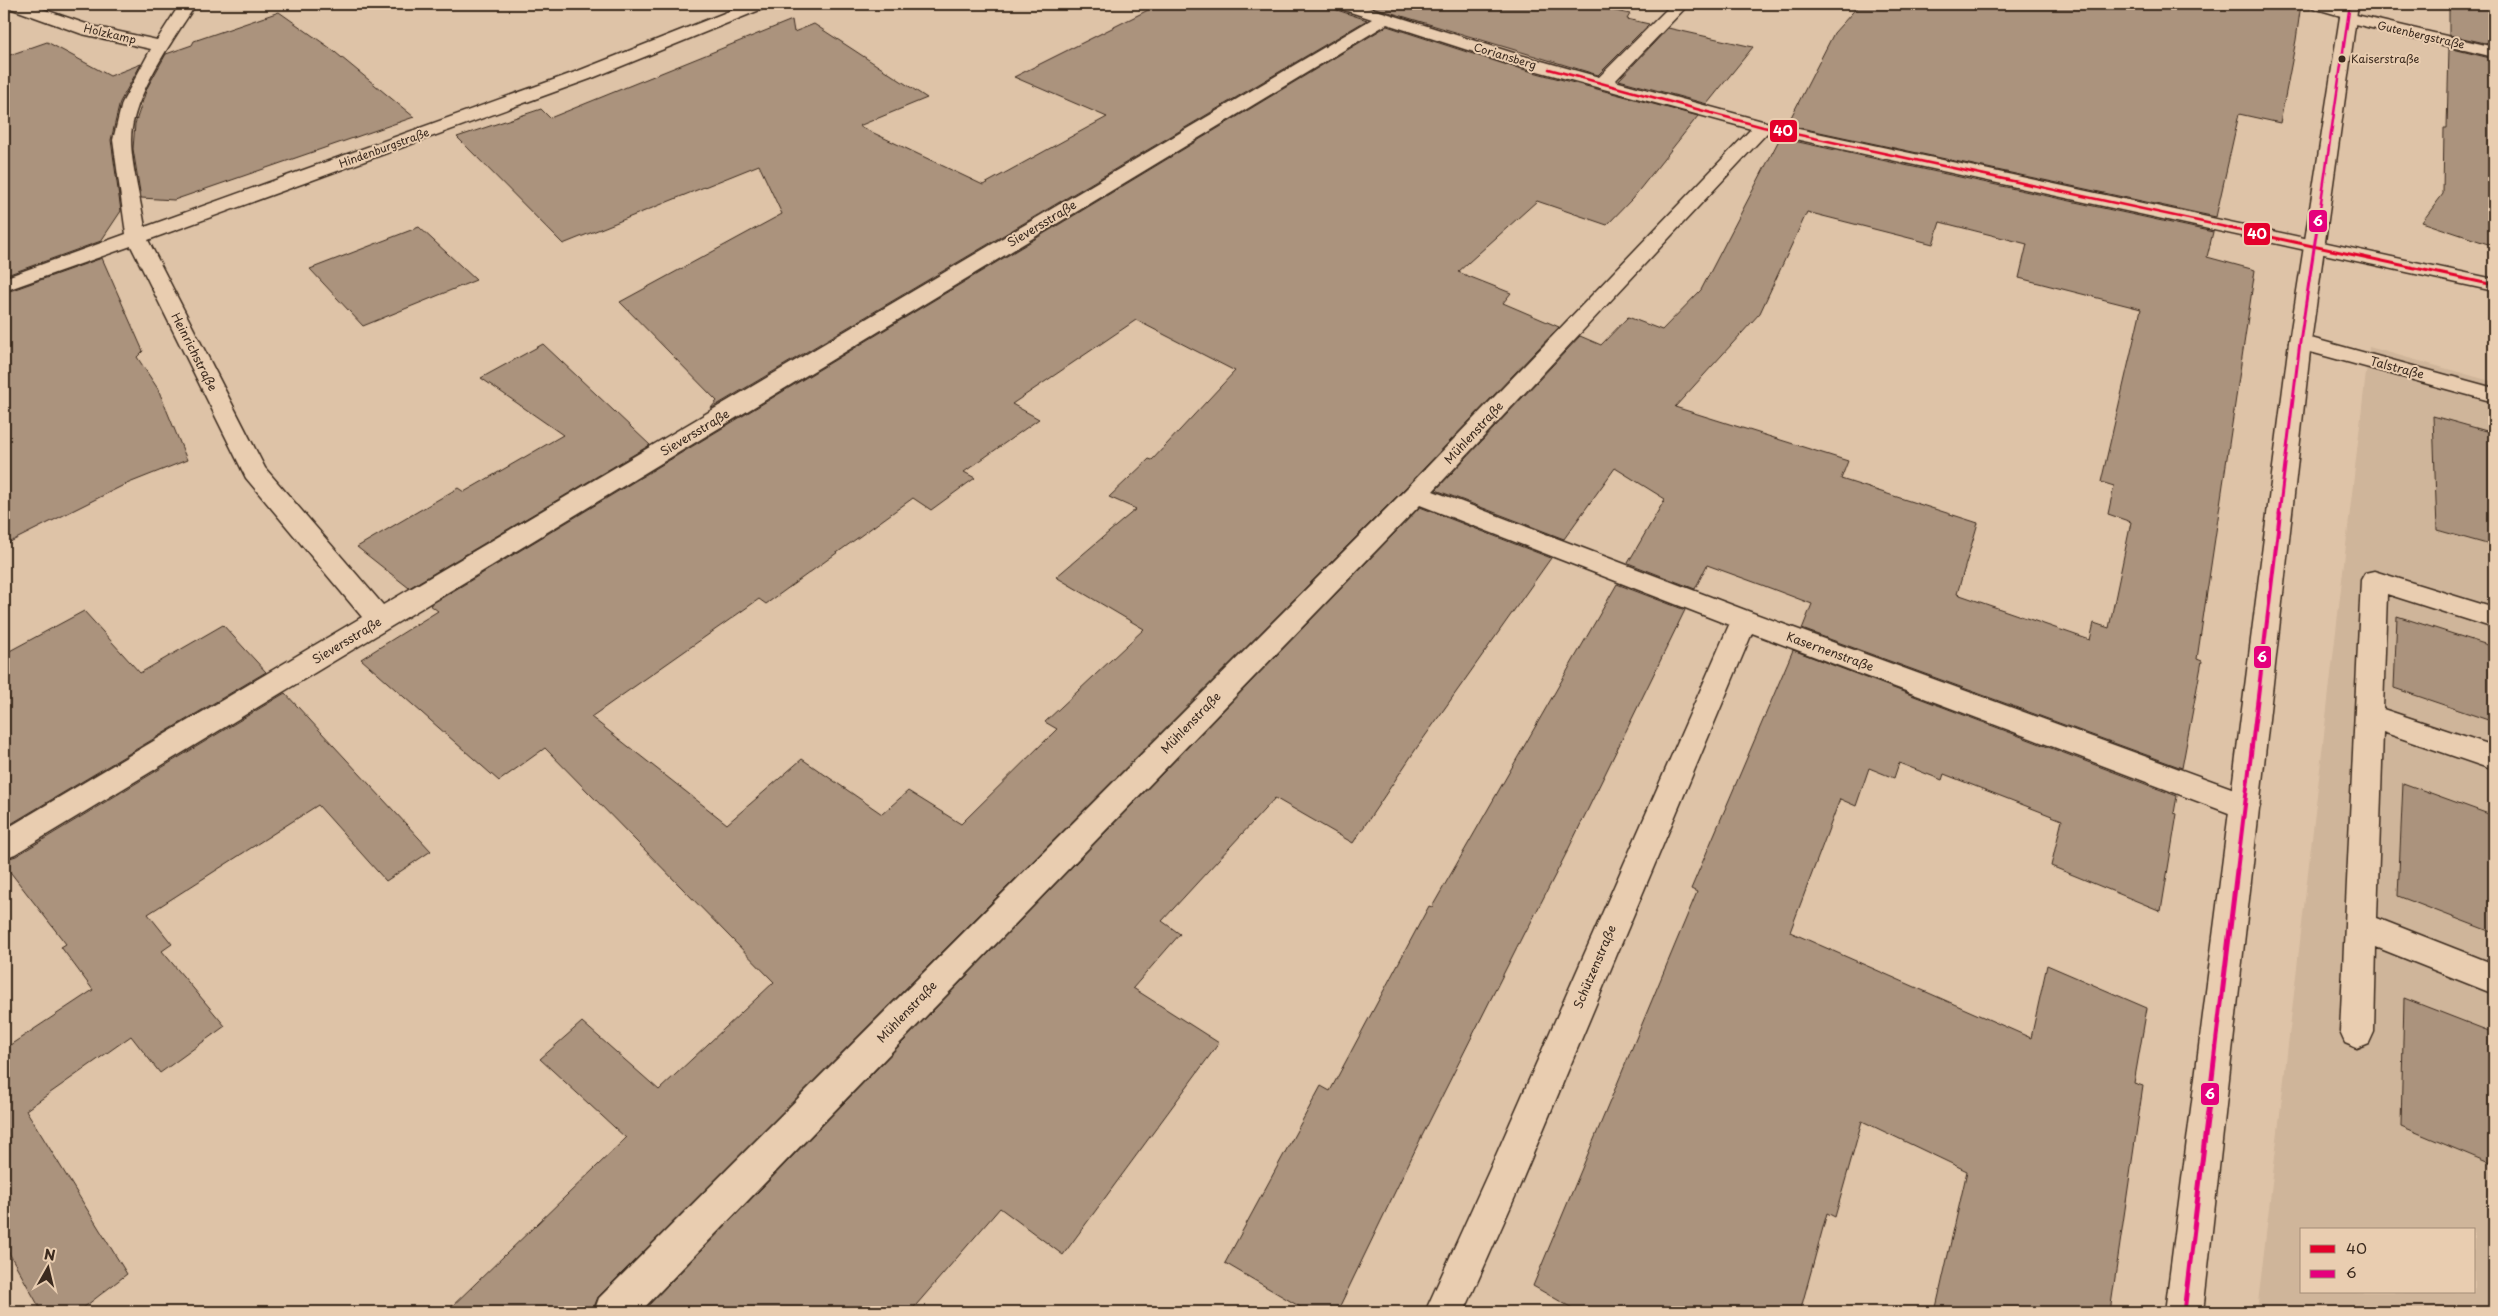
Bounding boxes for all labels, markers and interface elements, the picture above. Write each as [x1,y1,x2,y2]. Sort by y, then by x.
street label: Gutenbergstraße [2376,16,2467,53]
street label: Holzkamp [82,19,138,48]
street label: Coriansberg [1472,38,1539,73]
place label: Kaiserstraße [2351,50,2420,67]
marker: Kaiserstraße [2337,54,2347,64]
line badge: 40 [1769,119,1798,143]
text: 40 [1773,120,1793,141]
street label: Hindenburgstraße [336,123,432,172]
street label: Sieversstraße [1003,195,1080,251]
line badge: 6 [2308,209,2328,233]
text: 6 [2313,210,2323,231]
line badge: 40 [2243,222,2271,246]
text: 40 [2247,223,2267,244]
street label: Heinrichstraße [167,309,222,394]
street label: Talstraße [2368,351,2426,383]
street label: Mühlenstraße [1439,397,1507,468]
street label: Sieversstraße [656,404,733,460]
street label: Sieversstraße [308,612,385,668]
street label: Kasernenstraße [1784,627,1876,675]
line badge: 6 [2253,645,2272,669]
text: 6 [2257,646,2267,667]
street label: Mühlenstraße [1156,687,1224,757]
street label: Schützenstraße [1568,922,1620,1011]
street label: Mühlenstraße [872,976,940,1046]
line badge: 6 [2200,1082,2220,1106]
text: 6 [2205,1083,2215,1104]
legend [2300,1228,2476,1294]
text: 40 [2346,1236,2367,1259]
text: N [43,1243,57,1266]
north arrow [22,1244,72,1294]
text: 6 [2346,1260,2357,1283]

